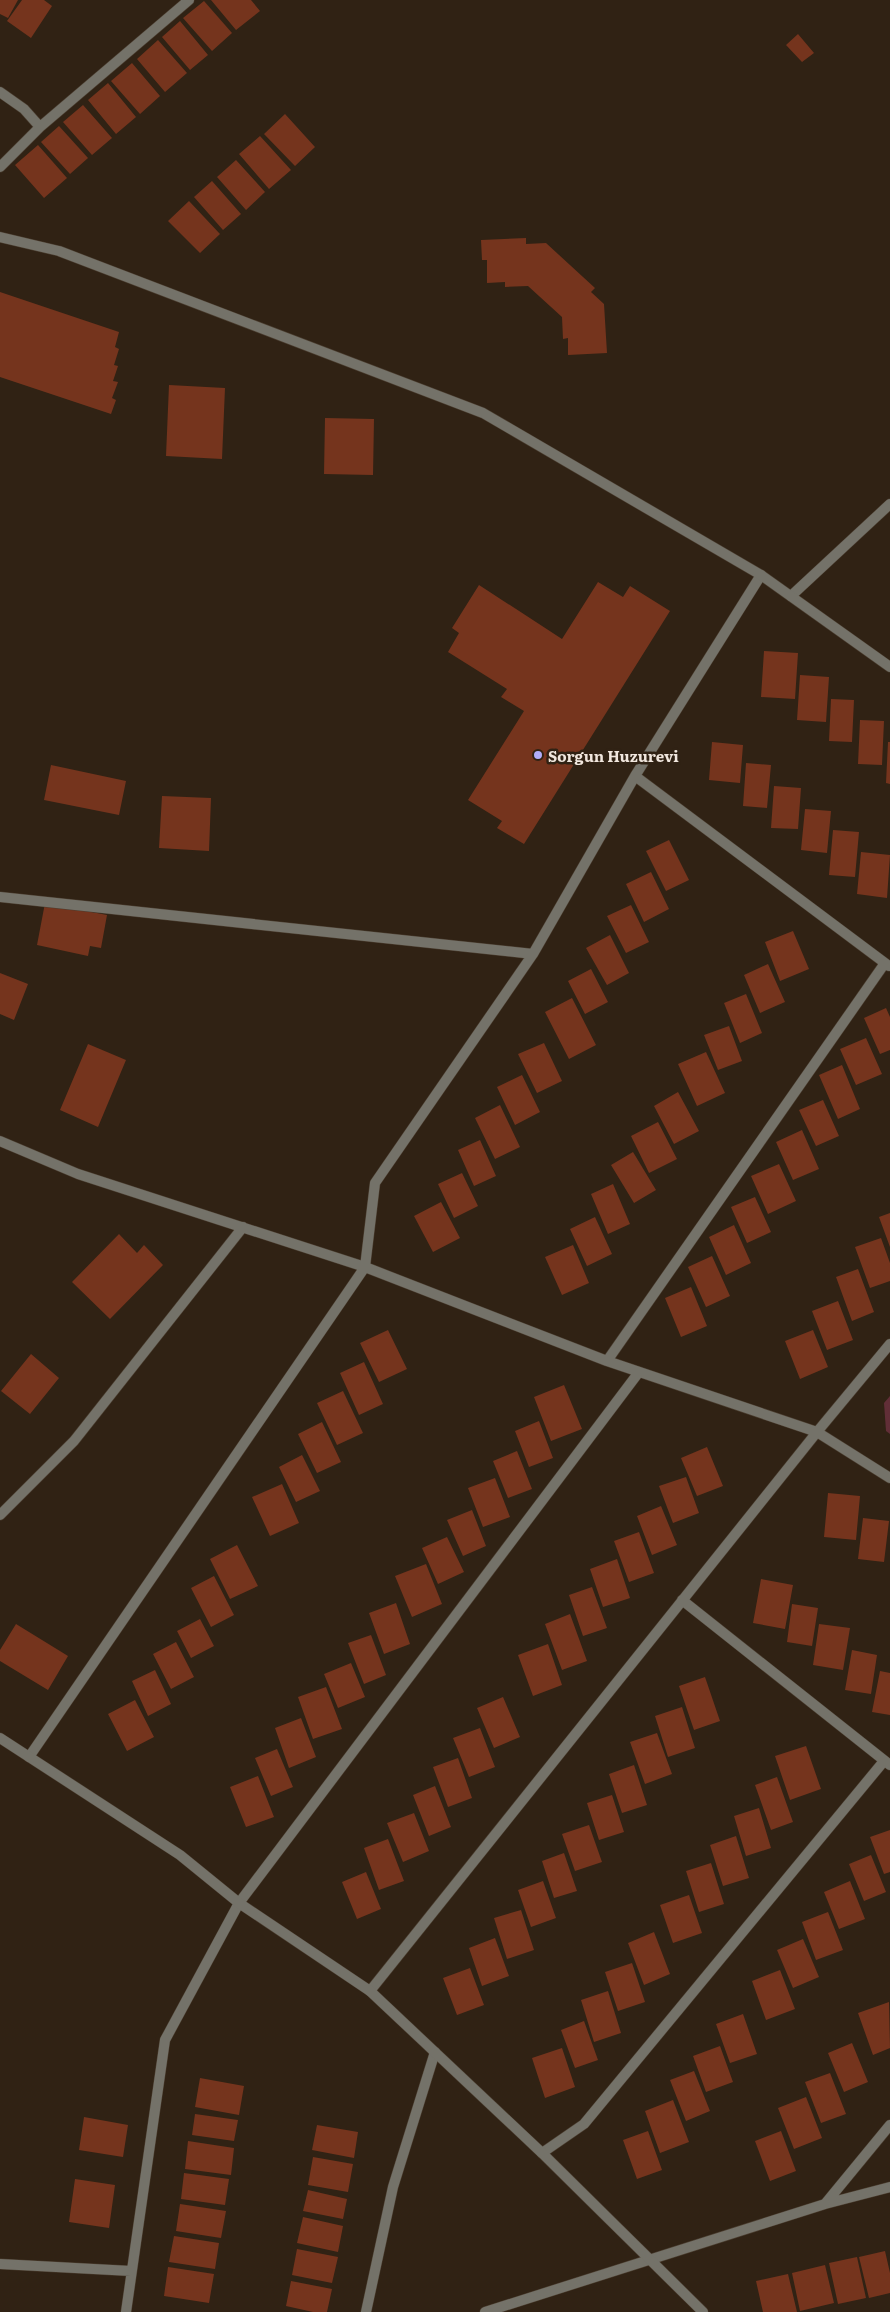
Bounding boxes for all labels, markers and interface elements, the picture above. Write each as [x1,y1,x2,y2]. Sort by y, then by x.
place label: Sorgun Huzurevi [548,744,679,767]
marker: Sorgun Huzurevi [532,749,544,761]

